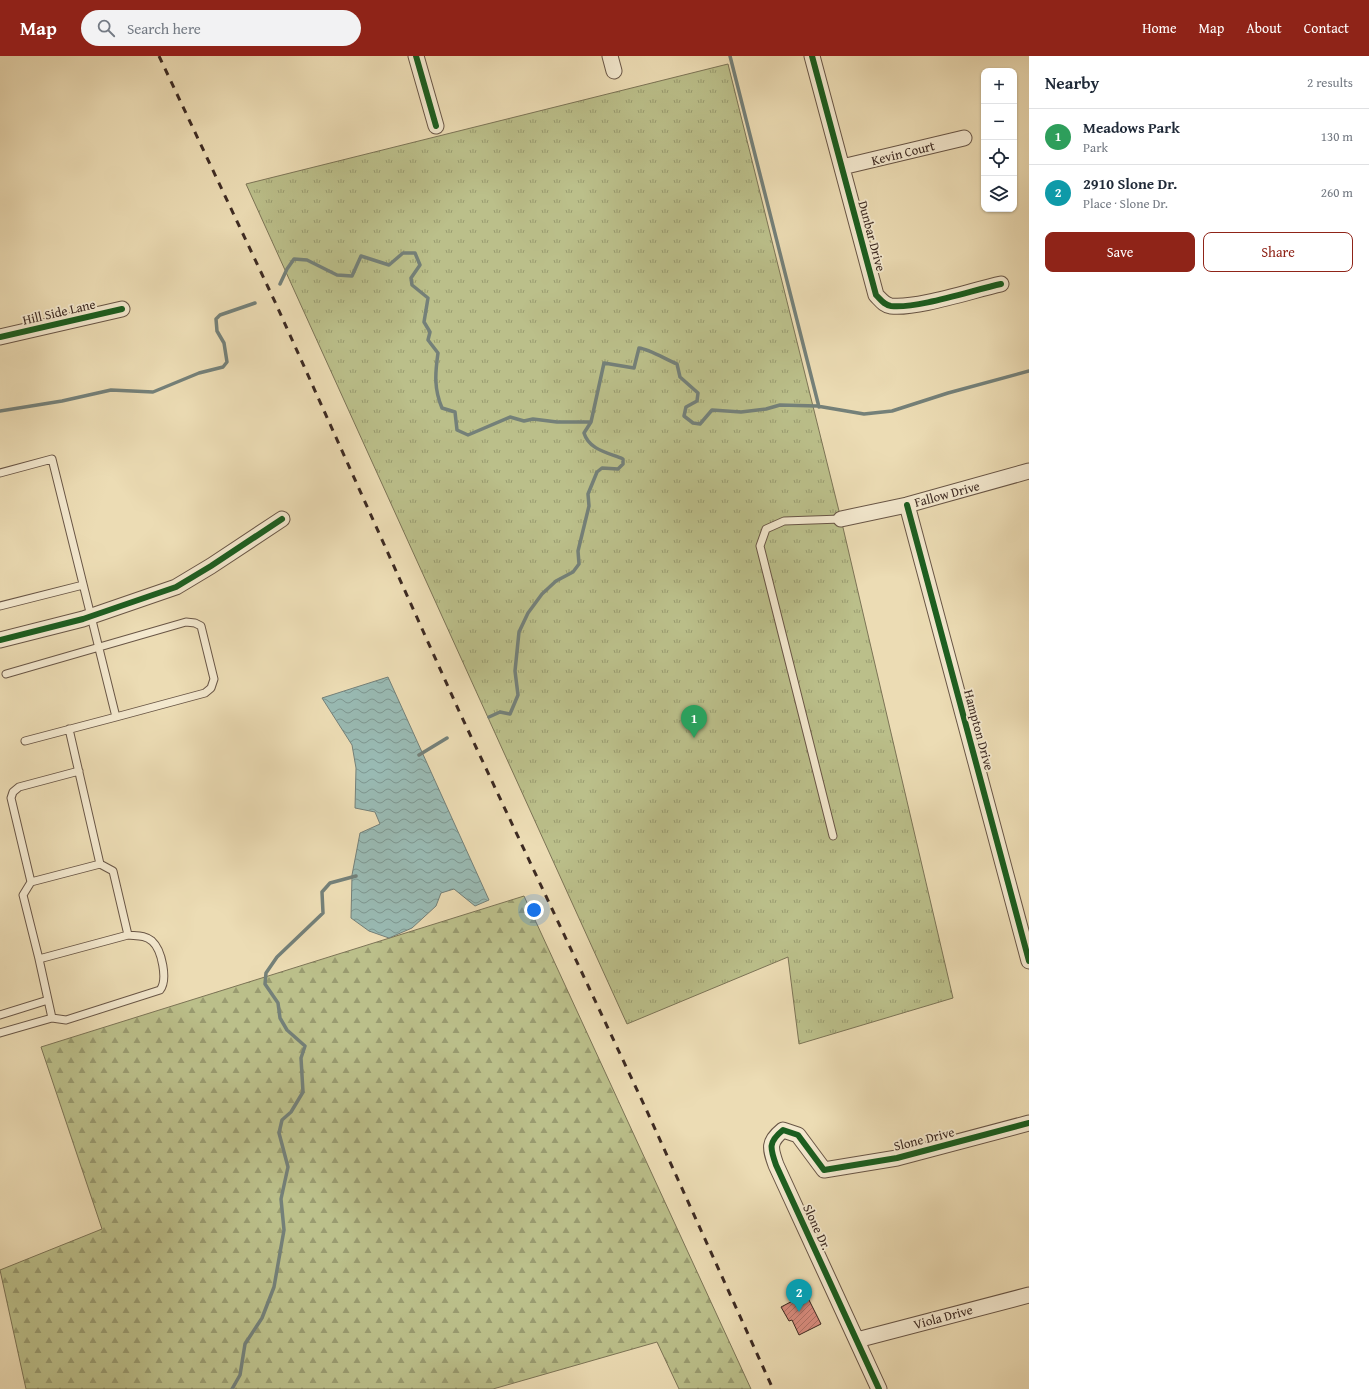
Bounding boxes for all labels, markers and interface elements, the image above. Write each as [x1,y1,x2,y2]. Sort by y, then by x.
search box [81,10,361,46]
text: Map [20,14,57,42]
icon: search [95,17,117,39]
text: Search here [127,18,201,39]
text: Home [1142,18,1177,38]
text: Map [1199,18,1224,38]
text: About [1246,18,1282,38]
text: Contact [1304,18,1349,38]
map controls [981,68,1017,212]
button: + [981,68,1017,104]
text: Nearby [1045,70,1099,95]
text: 2 results [1307,73,1353,92]
button: − [981,104,1017,140]
text: Meadows Park [1083,117,1180,138]
text: 1 [1055,127,1061,146]
text: 130 m [1321,127,1353,146]
street label: Kevin Court [869,136,937,170]
text: Park [1083,138,1108,157]
button: locate [981,140,1017,176]
text: 2910 Slone Dr. [1083,173,1177,194]
button: layers [981,176,1017,212]
text: 2 [1055,183,1061,202]
text: 260 m [1321,183,1353,202]
text: Place · Slone Dr. [1083,194,1168,213]
street label: Dunbar Drive [853,199,891,273]
button: Save [1045,232,1195,272]
button: Share [1203,232,1353,272]
street label: Hill Side Lane [21,294,97,330]
street label: Fallow Drive [912,476,982,512]
street label: Hampton Drive [959,687,999,773]
pin: 1 [681,705,707,738]
your location [524,900,544,920]
street label: Slone Drive [892,1122,956,1156]
street label: Slone Dr. [798,1201,836,1253]
pin: 2 [786,1279,812,1312]
street label: Viola Drive [911,1300,975,1334]

